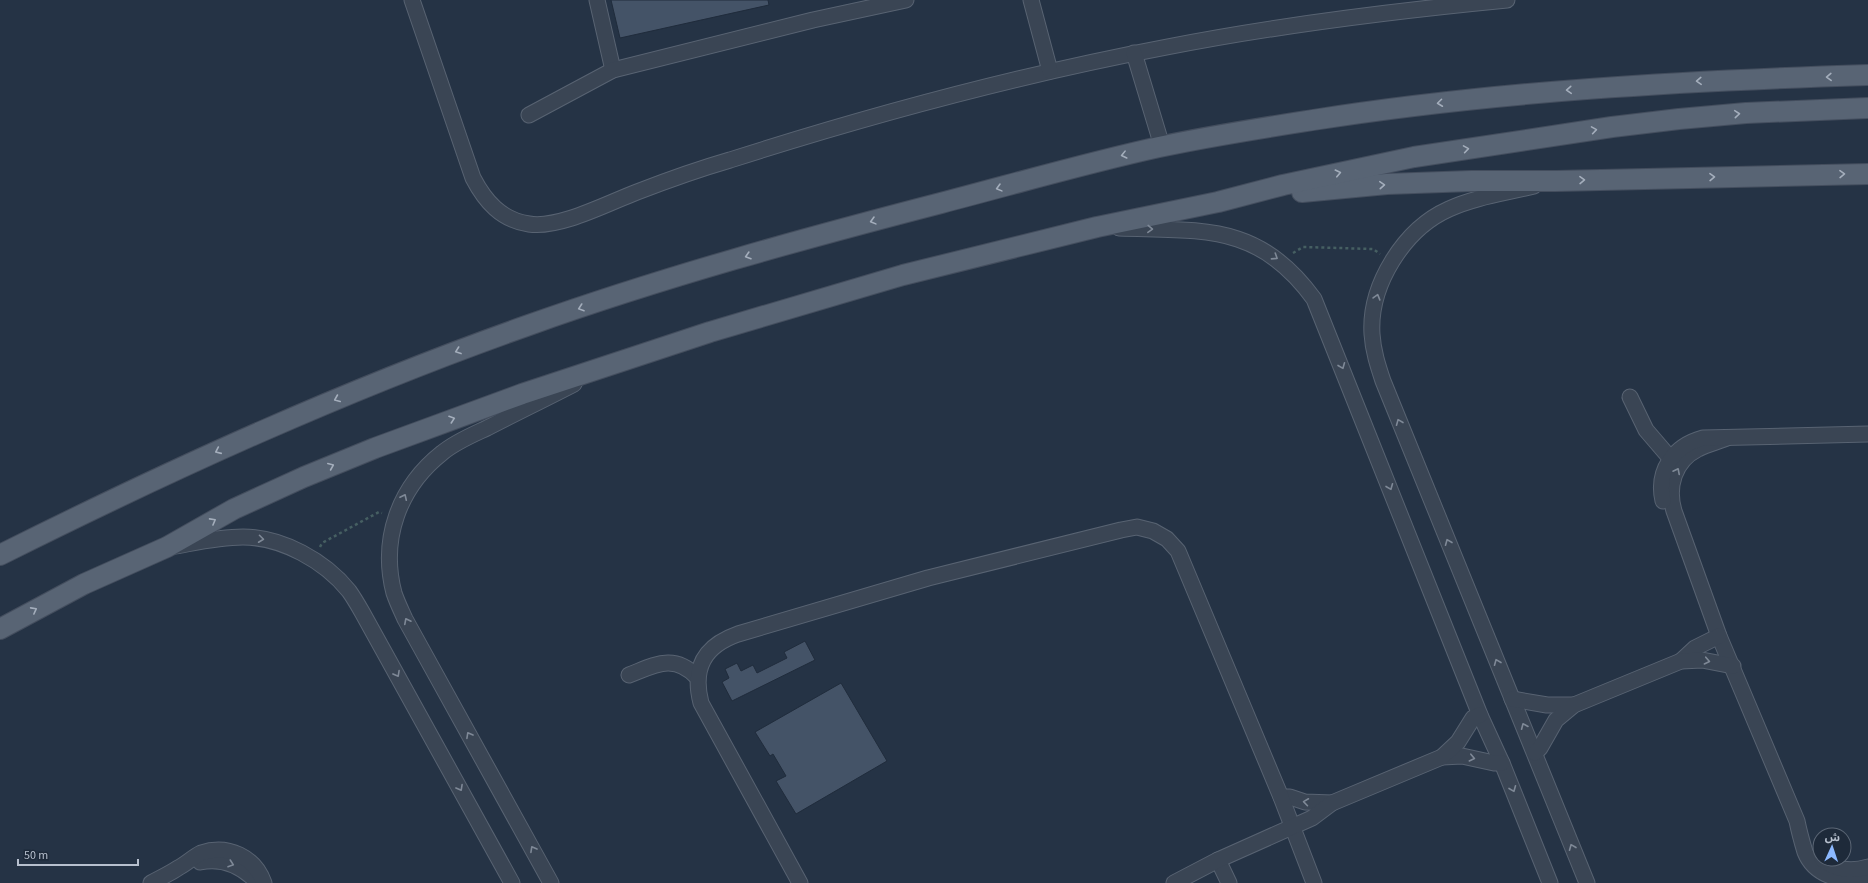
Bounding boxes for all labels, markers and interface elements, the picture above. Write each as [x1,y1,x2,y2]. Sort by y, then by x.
one-way arrow [1826,72,1832,81]
one-way arrow [1696,77,1702,86]
one-way arrow [1566,85,1572,94]
one-way arrow [1437,98,1443,107]
one-way arrow [1734,110,1740,119]
one-way arrow [1591,126,1597,135]
one-way arrow [1462,145,1469,154]
one-way arrow [1121,151,1128,159]
one-way arrow [1335,169,1341,177]
one-way arrow [1839,170,1845,179]
one-way arrow [1709,173,1715,182]
one-way arrow [1579,176,1585,185]
one-way arrow [1379,180,1385,189]
one-way arrow [995,183,1002,192]
one-way arrow [870,216,877,225]
one-way arrow [1147,225,1153,233]
one-way arrow [744,251,751,260]
one-way arrow [1271,253,1278,260]
one-way arrow [1372,294,1381,301]
one-way arrow [577,303,584,311]
one-way arrow [455,347,462,355]
one-way arrow [1337,362,1345,369]
one-way arrow [334,394,342,402]
one-way arrow [448,415,455,423]
one-way arrow [1396,418,1404,425]
one-way arrow [215,446,222,454]
one-way arrow [326,463,334,471]
one-way arrow [1672,468,1680,475]
one-way arrow [1385,483,1393,490]
one-way arrow [399,494,407,501]
one-way arrow [209,519,216,526]
one-way arrow [258,535,264,544]
one-way arrow [1445,539,1453,546]
one-way arrow [30,608,37,615]
one-way arrow [404,618,411,626]
one-way arrow [1704,657,1711,665]
one-way arrow [1494,659,1502,666]
one-way arrow [392,670,399,677]
one-way arrow [1520,723,1528,730]
one-way arrow [467,732,474,739]
one-way arrow [1469,753,1475,761]
one-way arrow [455,784,462,791]
one-way arrow [1508,786,1516,793]
one-way arrow [1303,798,1309,807]
north arrow [1812,827,1852,867]
text: ش [1825,830,1840,845]
scale bar [18,841,138,867]
one-way arrow [1569,843,1577,850]
one-way arrow [530,846,537,853]
text: 50 m [24,847,48,864]
one-way arrow [227,859,234,868]

